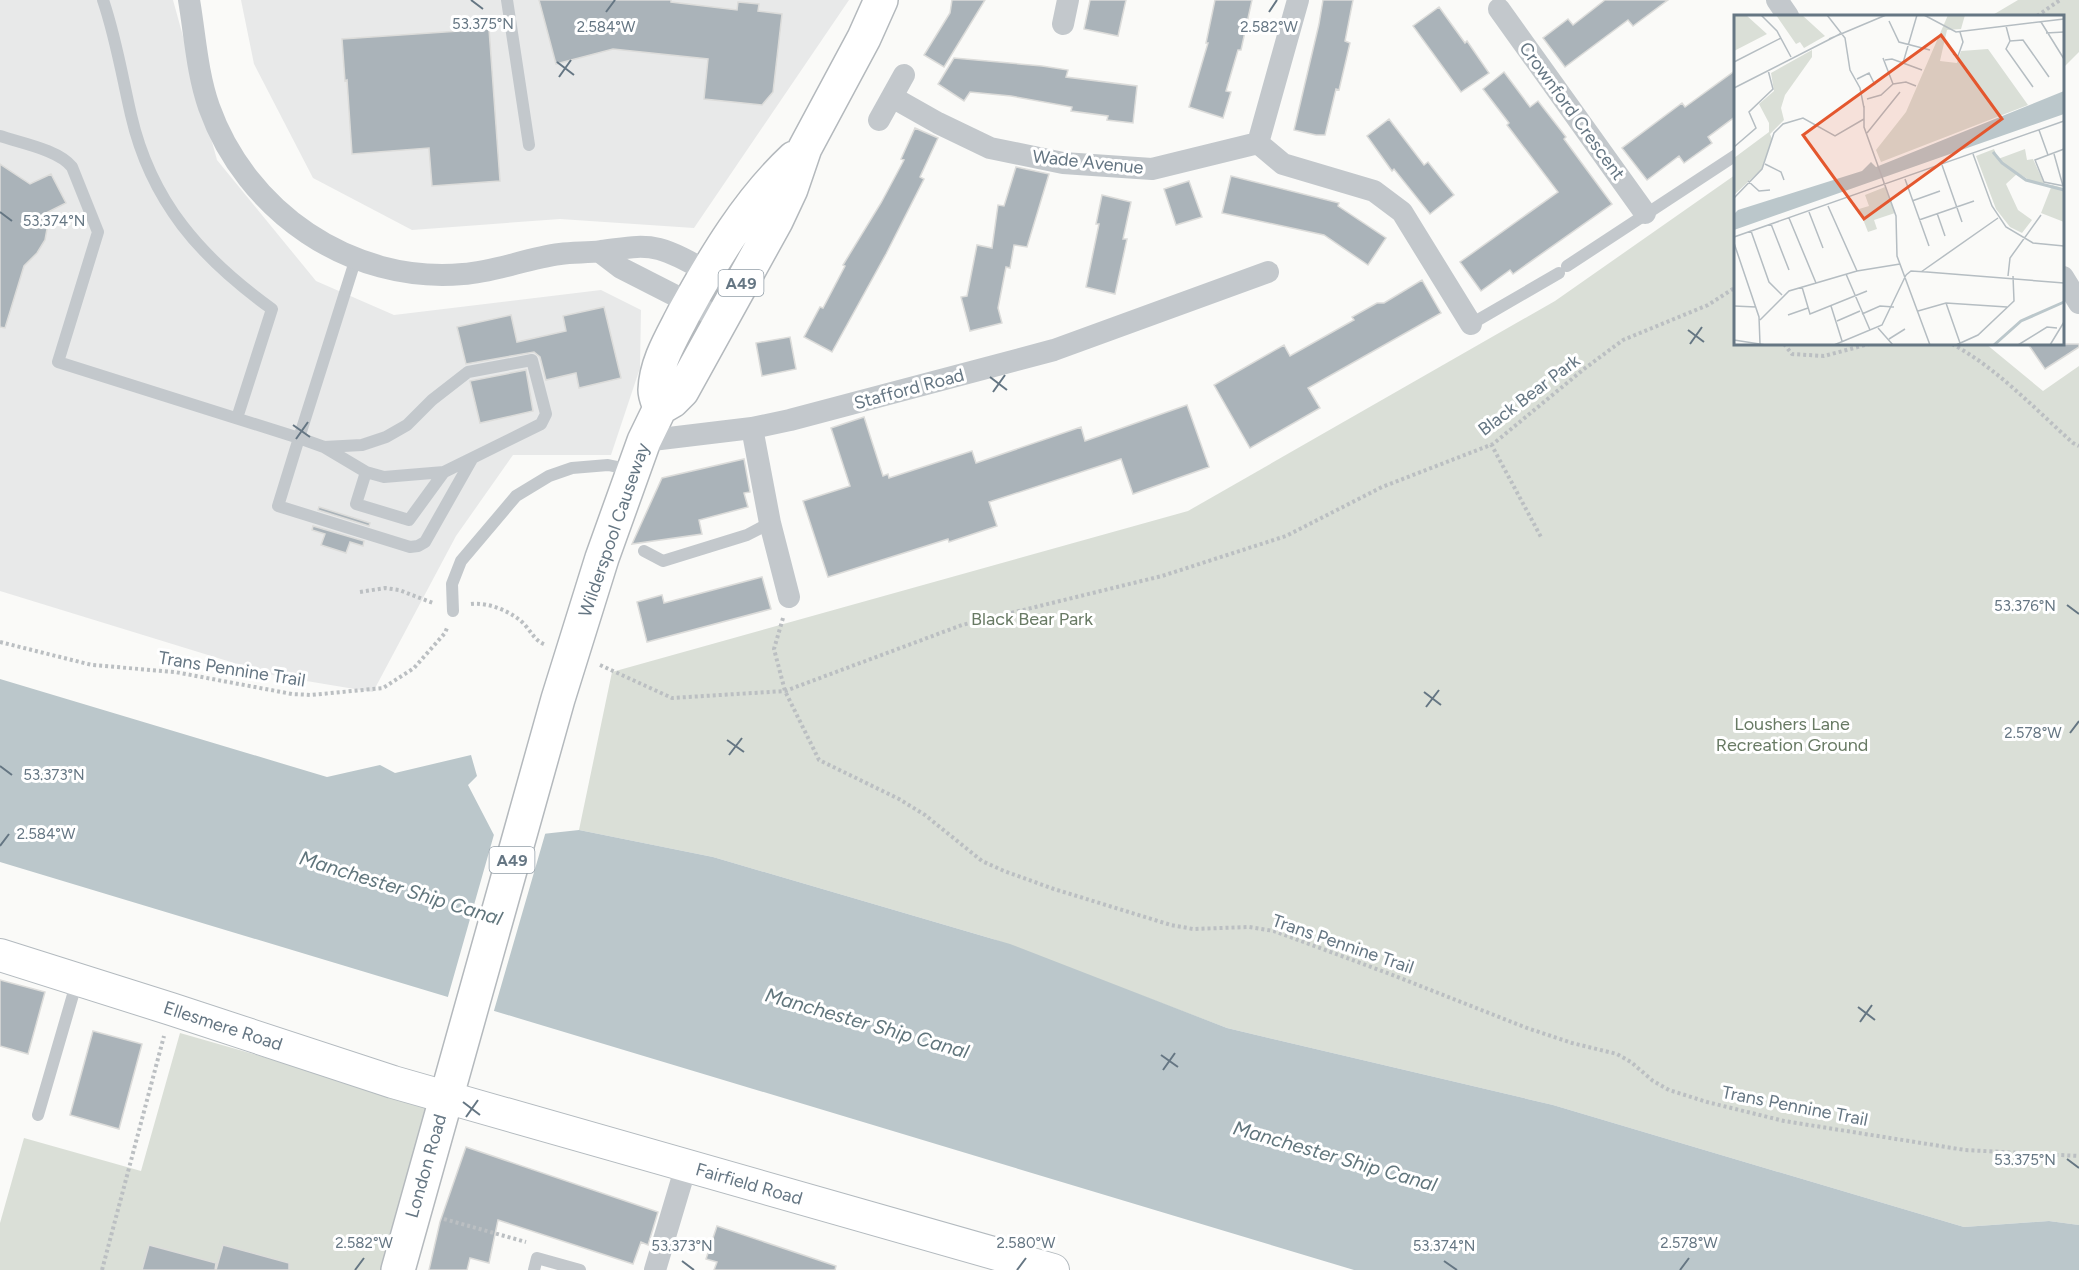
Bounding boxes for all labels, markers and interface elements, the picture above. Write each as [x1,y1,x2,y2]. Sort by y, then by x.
text: 53.375°N [452,15,514,33]
inset map [1734,15,2064,345]
text: 2.584°W [577,18,636,36]
text: 2.582°W [1240,18,1298,36]
street label: Crownford Crescent [1515,38,1630,184]
street label: Wade Avenue [1031,145,1145,179]
text: 53.374°N [23,212,85,230]
road number: A49 [718,270,764,296]
street label: Black Bear Park [1474,349,1584,440]
street label: Stafford Road [851,364,967,414]
street label: Wilderspool Causeway [574,440,654,620]
text: 53.376°N [1994,597,2056,615]
park label: Black Bear Park [971,608,1093,630]
street label: Trans Pennine Trail [157,647,307,691]
park label: Loushers Lane Recreation Ground [1716,713,1868,756]
text: 2.578°W [2004,724,2062,742]
text: 53.373°N [23,766,85,784]
text: 2.584°W [17,825,76,843]
water label: Manchester Ship Canal [297,846,506,930]
road number: A49 [490,847,534,873]
street label: Trans Pennine Trail [1269,909,1417,979]
water label: Manchester Ship Canal [762,982,972,1064]
street label: Ellesmere Road [161,996,285,1056]
street label: Trans Pennine Trail [1720,1081,1870,1131]
street label: London Road [401,1112,451,1220]
water label: Manchester Ship Canal [1230,1115,1440,1197]
text: 53.375°N [1994,1151,2056,1169]
street label: Fairfield Road [693,1158,805,1210]
text: 2.582°W [335,1234,393,1252]
text: 2.580°W [997,1234,1056,1252]
text: 2.578°W [1660,1234,1718,1252]
text: 53.373°N [651,1237,713,1255]
text: 53.374°N [1413,1237,1475,1255]

